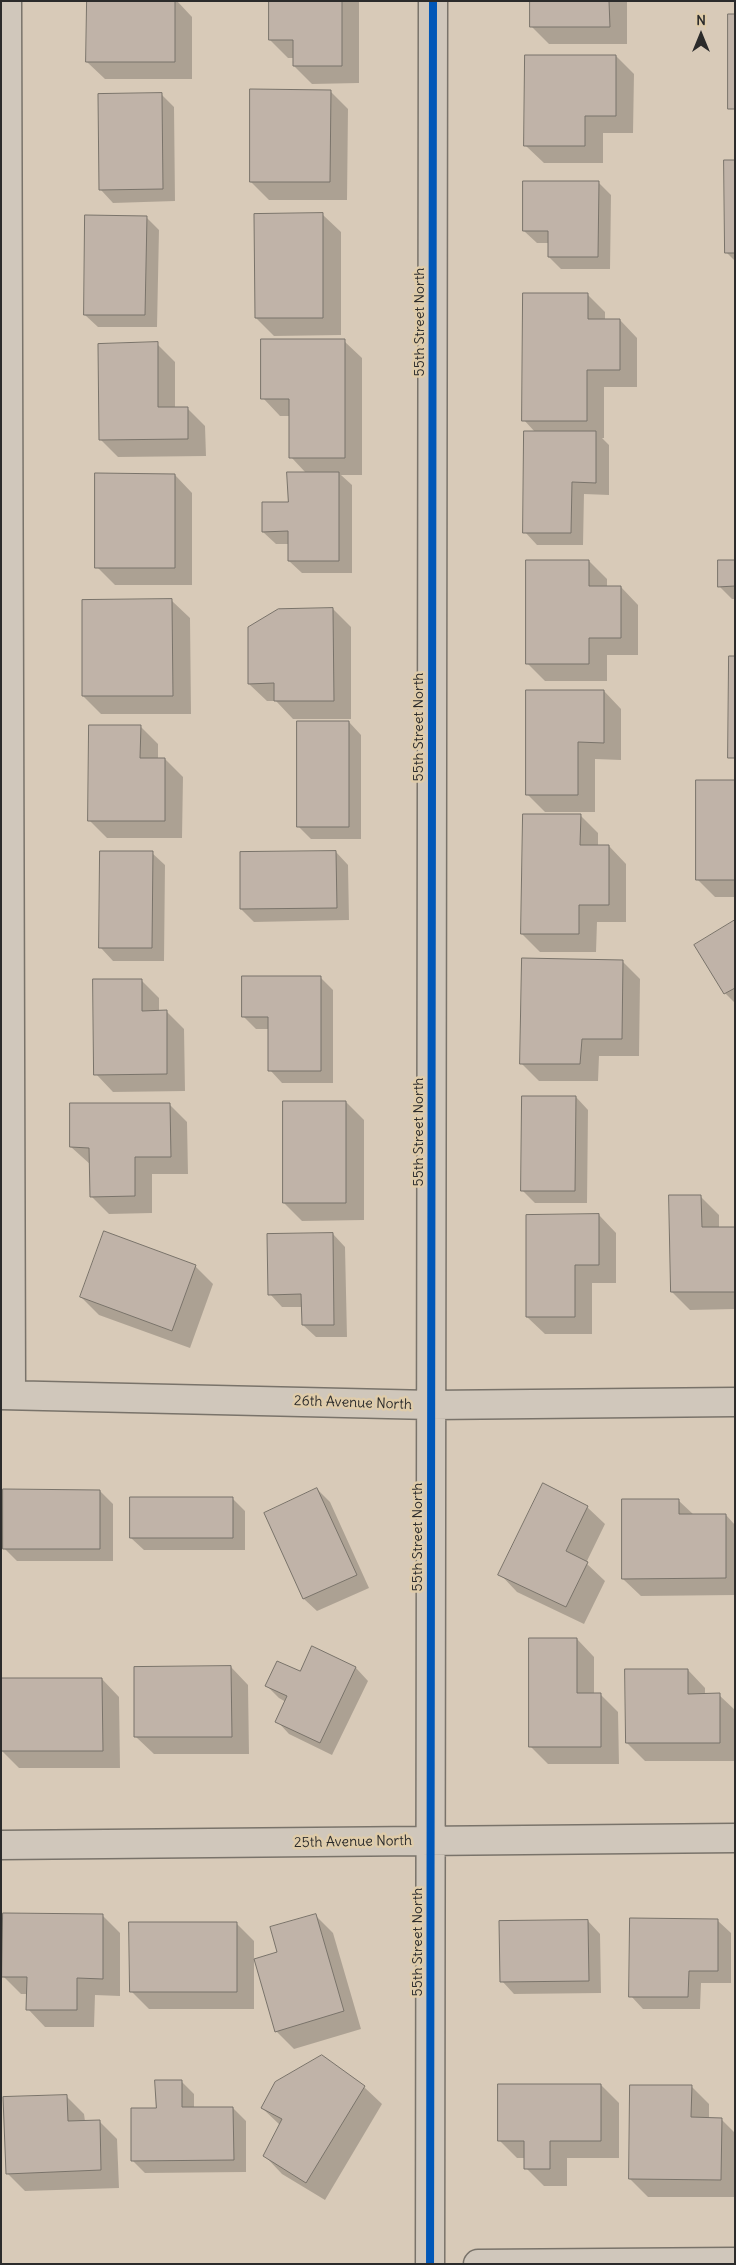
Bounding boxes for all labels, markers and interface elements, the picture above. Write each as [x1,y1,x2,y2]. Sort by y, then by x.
north arrow [676,10,726,60]
text: N [696,11,706,29]
street label: 55th Street North [412,268,428,376]
street label: 55th Street North [411,673,427,781]
street label: 55th Street North [411,1078,427,1186]
street label: 26th Avenue North [294,1393,412,1413]
street label: 55th Street North [410,1483,426,1591]
street label: 25th Avenue North [294,1833,412,1851]
street label: 55th Street North [410,1888,426,1996]

